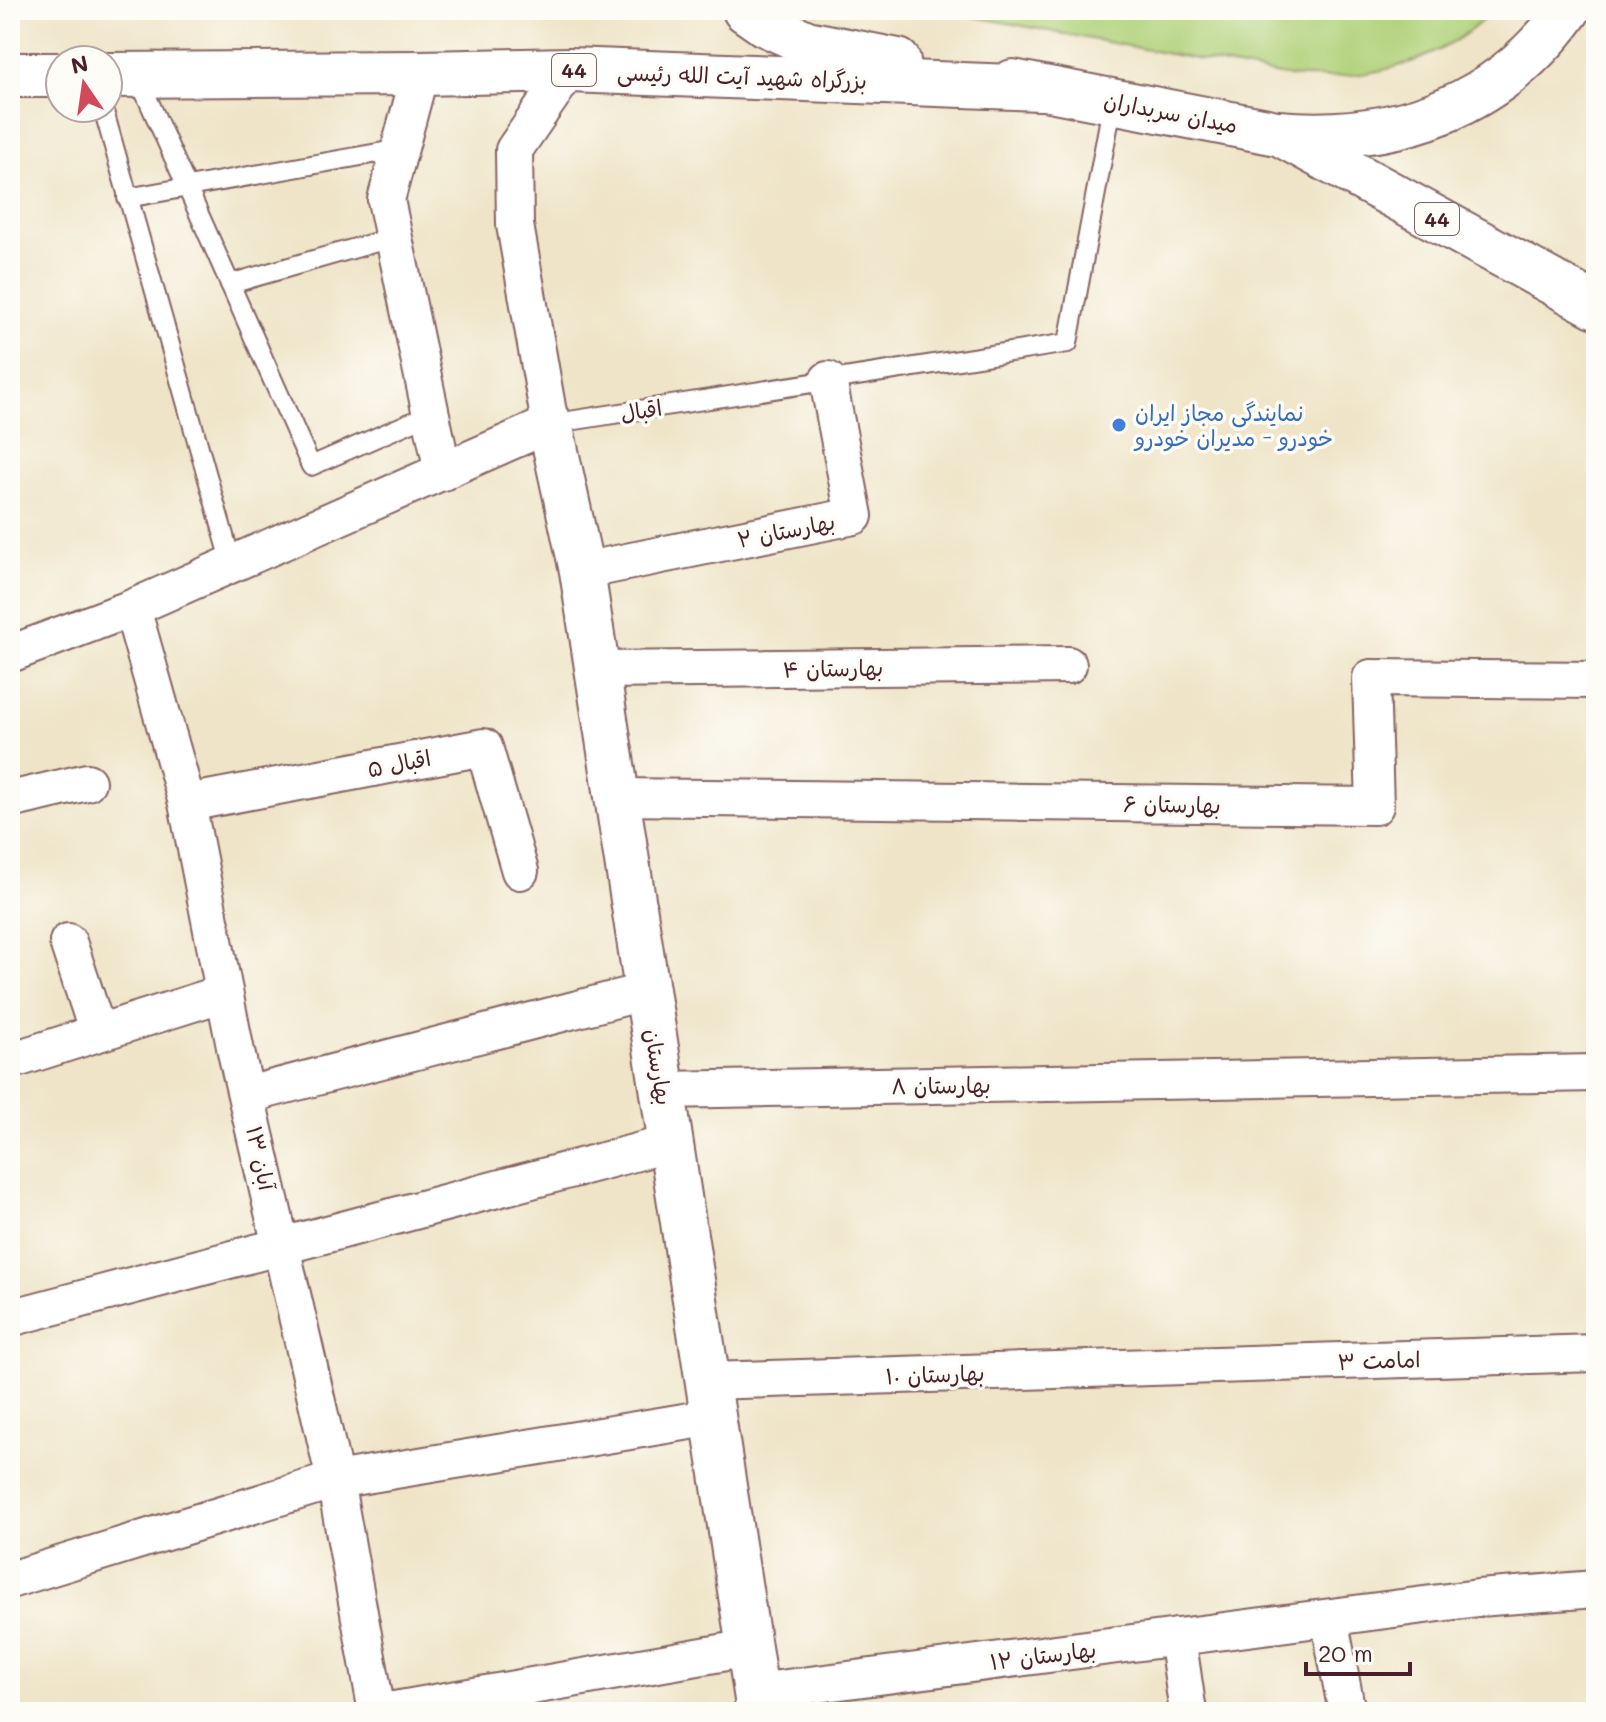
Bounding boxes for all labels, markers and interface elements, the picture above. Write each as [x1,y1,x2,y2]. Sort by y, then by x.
north arrow [44,44,124,124]
text: N [68,48,91,80]
road number: 44 [552,54,596,86]
street label: بزرگراه شهید آیت الله رئیسی [617,57,867,96]
street label: میدان سربداران [1102,85,1240,139]
road number: 44 [1415,203,1459,235]
street label: اقبال [618,392,664,428]
place label: نمایندگی مجاز ایران خودرو - مدیران خودرو [1133,398,1333,452]
marker: نمایندگی مجاز ایران خودرو - مدیران خودرو [1110,416,1128,434]
street label: بهارستان ۲ [735,506,837,554]
street label: بهارستان ۴ [782,653,884,683]
street label: اقبال ۵ [365,743,433,783]
street label: بهارستان ۶ [1123,789,1221,819]
street label: بهارستان [639,1027,679,1107]
street label: بهارستان ۸ [891,1070,991,1100]
street label: ۱۳ آبان [240,1123,282,1194]
street label: امامت ۳ [1337,1344,1421,1376]
street label: بهارستان ۱۰ [885,1358,985,1390]
scale bar [1306,1626,1410,1676]
street label: بهارستان ۱۲ [988,1634,1098,1676]
text: 20 m [1318,1637,1373,1668]

